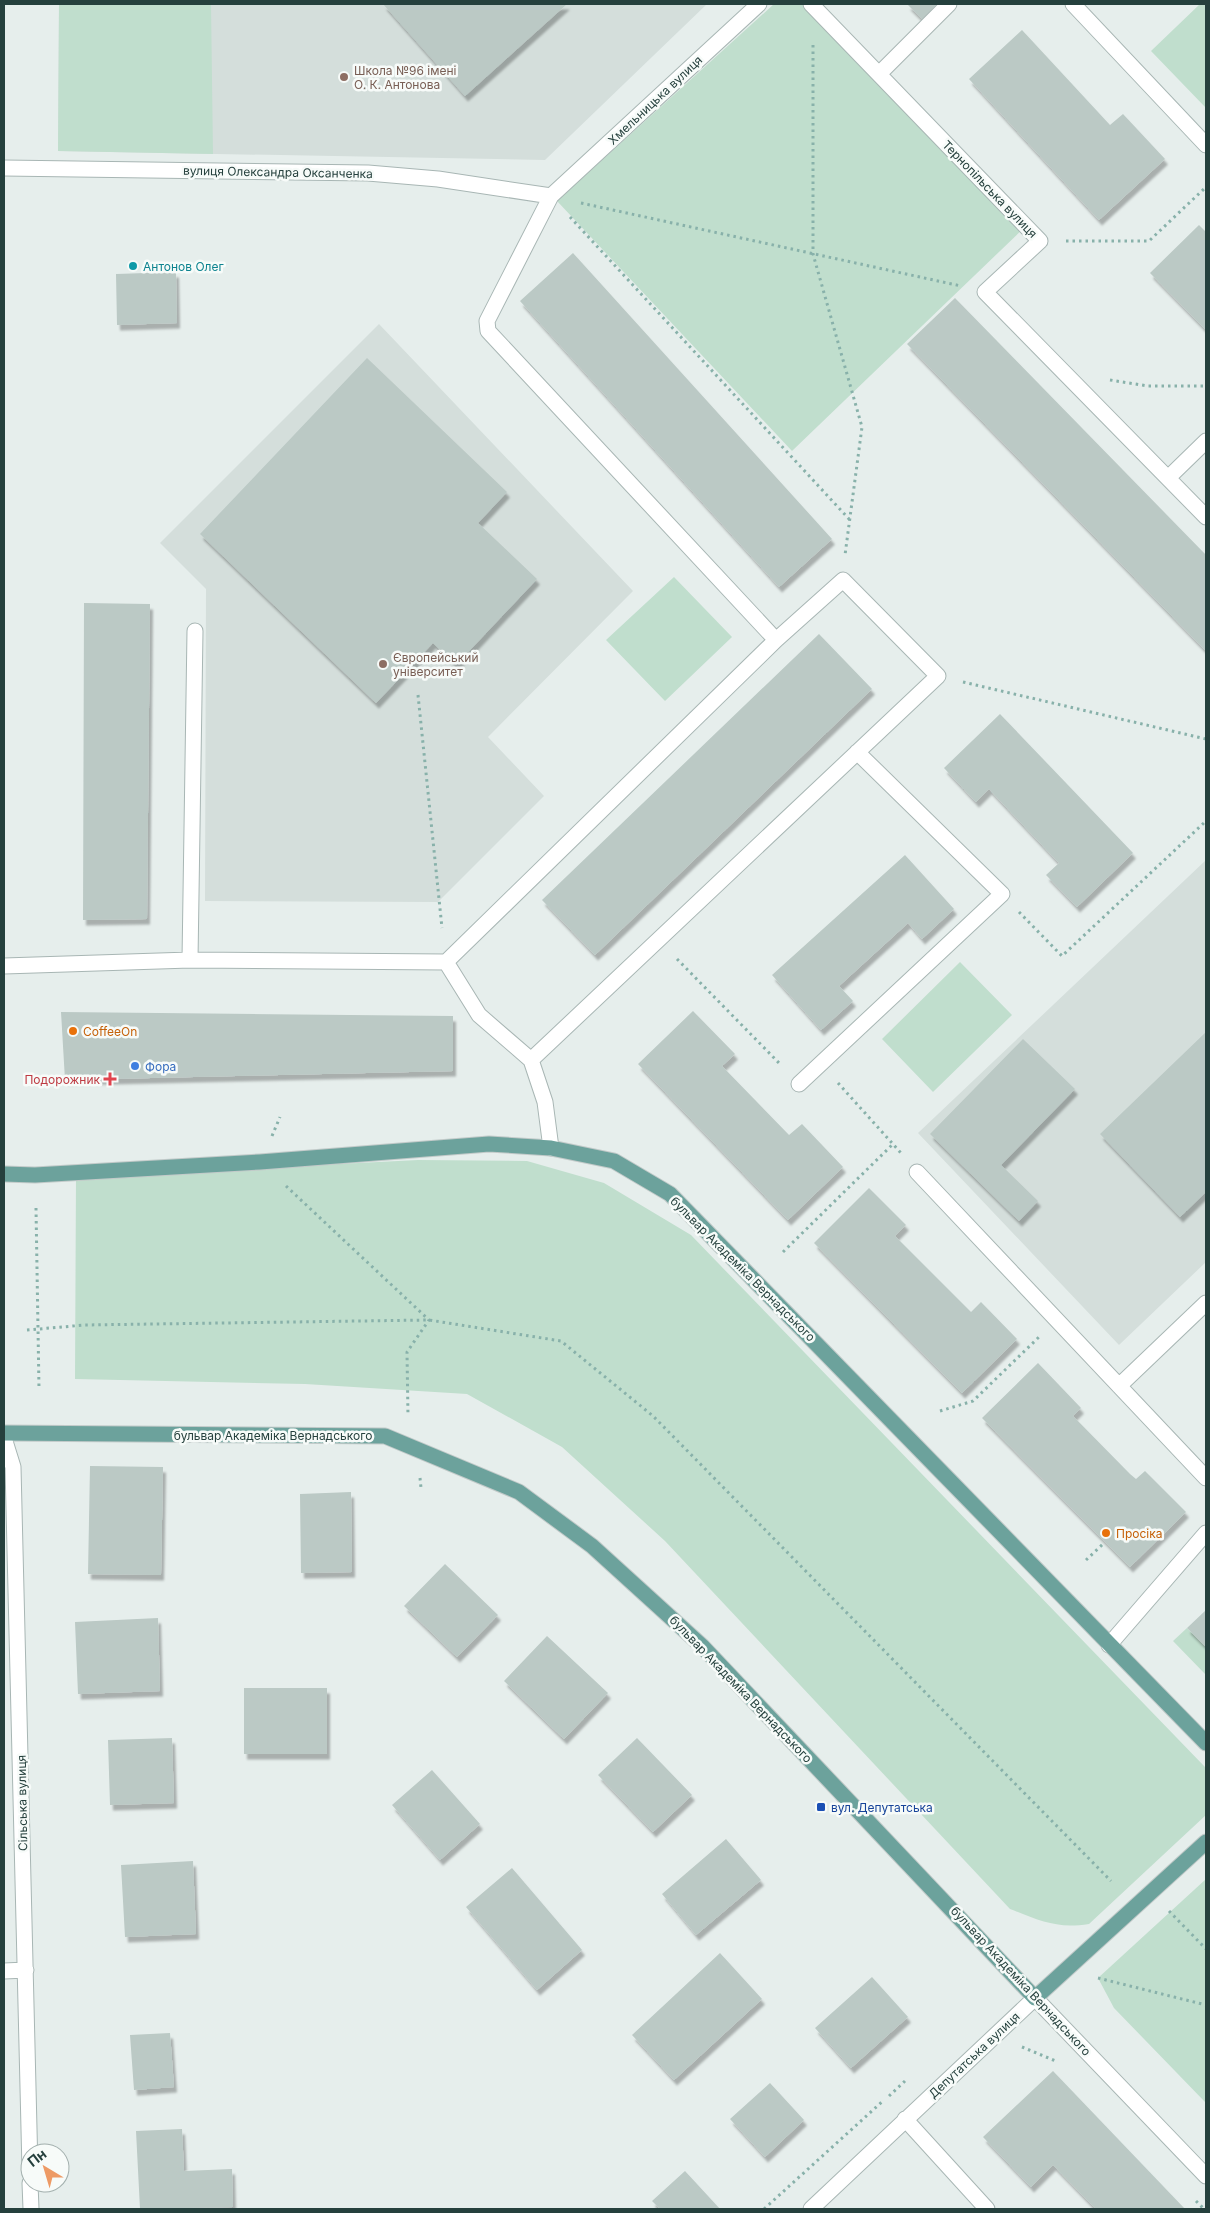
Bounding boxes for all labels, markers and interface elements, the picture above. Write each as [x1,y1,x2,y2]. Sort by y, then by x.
street label: Хмельницька вулиця [605,52,705,148]
place label: Школа №96 імені О. К. Антонова [354,63,457,92]
marker: Школа №96 імені О. К. Антонова [338,71,350,83]
street label: Тернопільська вулиця [939,137,1041,241]
street label: вулиця Олександра Оксанченка [183,163,373,181]
place label: Антонов Олег [143,259,224,274]
marker: Антонов Олег [127,260,139,272]
place label: Європейський університет [393,650,479,679]
marker: Європейський університет [377,658,389,670]
place label: CoffeeOn [83,1024,137,1039]
marker: CoffeeOn [67,1025,79,1037]
place label: Фора [145,1059,176,1074]
marker: Фора [129,1060,141,1072]
place label: Подорожник [24,1072,100,1087]
marker: Подорожник [104,1073,116,1085]
street label: бульвар Академіка Вернадського [667,1193,819,1345]
street label: бульвар Академіка Вернадського [174,1428,372,1443]
place label: Просіка [1116,1526,1162,1541]
marker: Просіка [1100,1527,1112,1539]
street label: бульвар Академіка Вернадського [667,1612,815,1766]
street label: Сільська вулиця [14,1755,30,1851]
place label: вул. Депутатська [831,1800,933,1815]
marker: вул. Депутатська [815,1801,827,1813]
street label: бульвар Академіка Вернадського [948,1903,1094,2059]
street label: Депутатська вулиця [925,2009,1023,2101]
north arrow [20,2143,70,2193]
text: Пн [24,2145,49,2170]

